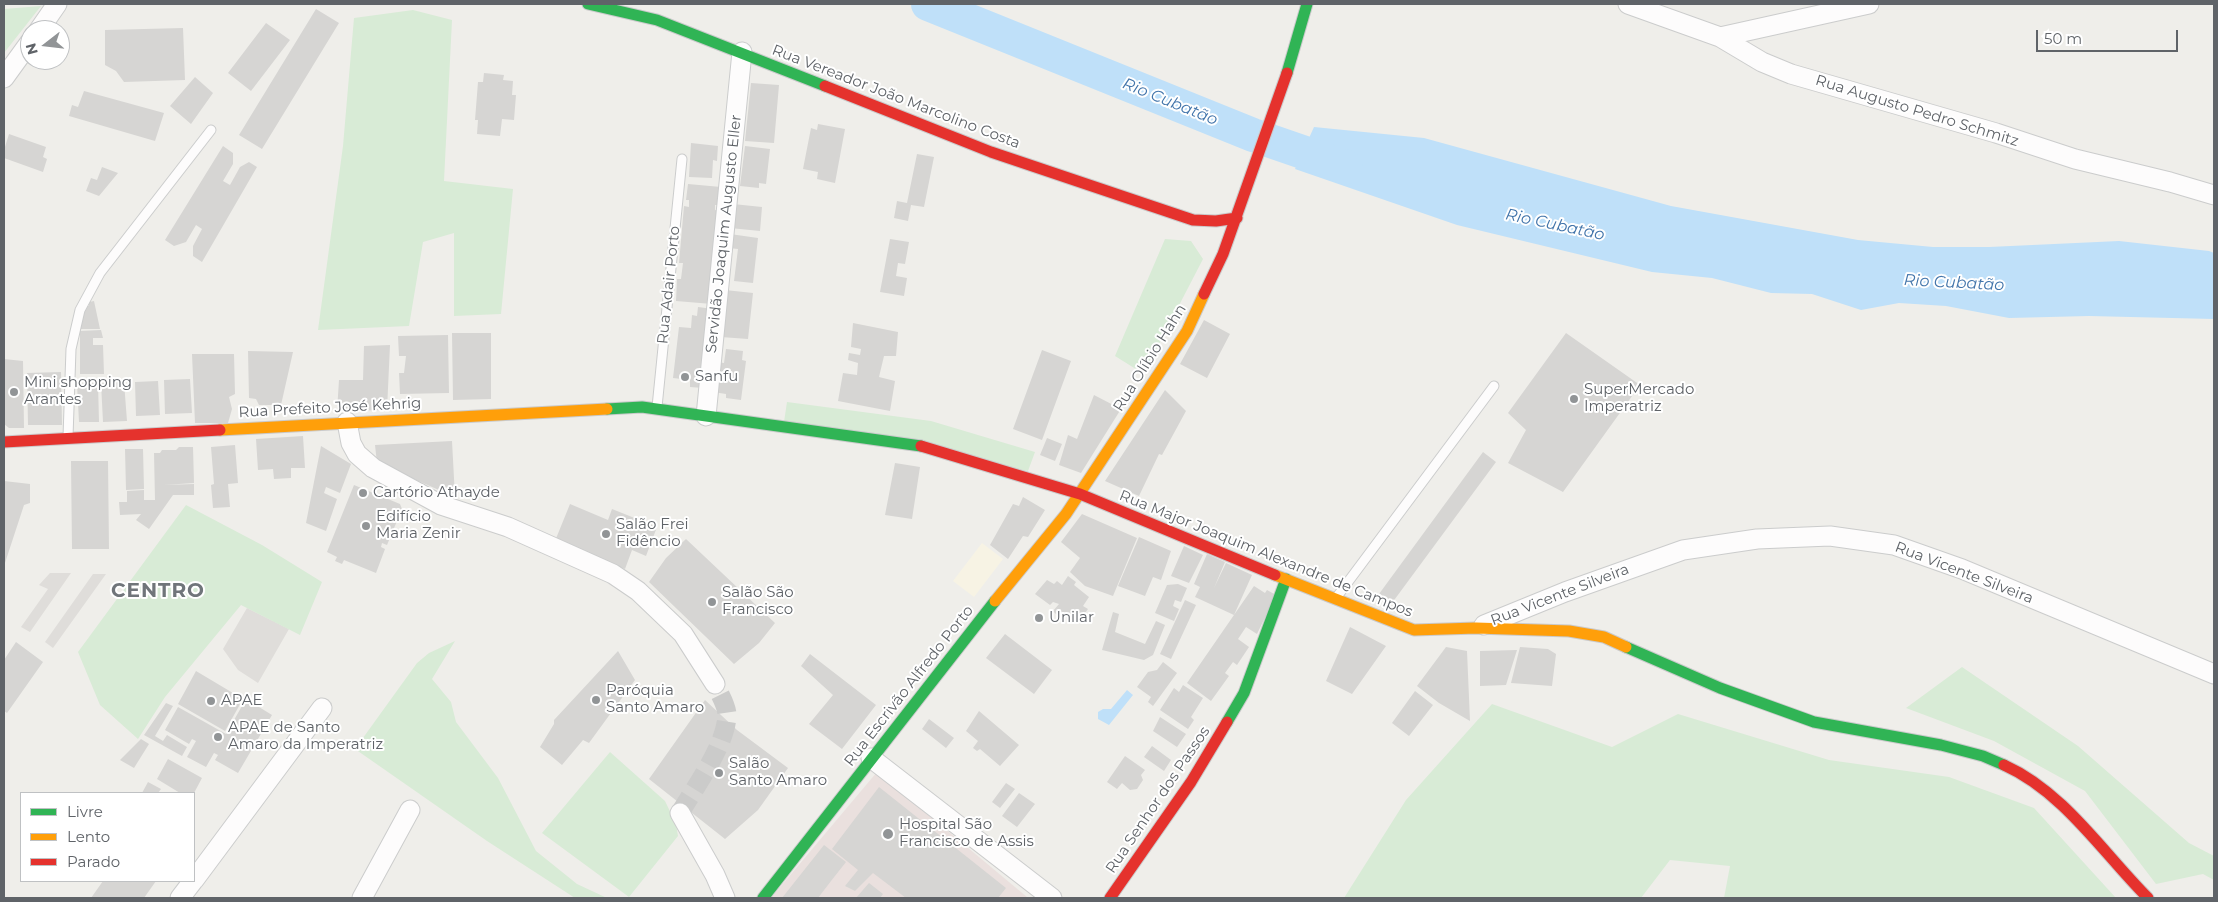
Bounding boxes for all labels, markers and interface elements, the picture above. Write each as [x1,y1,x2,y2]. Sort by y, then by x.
north arrow [20,20,70,70]
scale bar [2038,20,2180,52]
text: 50 m [2044,29,2082,48]
text: N [21,41,42,57]
street label: Rua Vereador João Marcolino Costa [769,41,1023,153]
street label: Rua Augusto Pedro Schmitz [1813,71,2021,151]
water label: Rio Cubatão [1120,74,1220,130]
street label: Servidão Joaquim Augusto Eller [703,114,745,354]
water label: Rio Cubatão [1504,205,1606,245]
street label: Rua Adair Porto [654,225,684,345]
water label: Rio Cubatão [1903,271,2005,295]
street label: Rua Olíbio Hahn [1110,301,1190,415]
place label: Sanfu [695,368,738,386]
marker: Sanfu [679,371,691,383]
place label: Mini shopping Arantes [24,374,132,409]
place label: SuperMercado Imperatriz [1584,381,1694,416]
marker: Mini shopping Arantes [8,386,20,398]
marker: SuperMercado Imperatriz [1568,393,1580,405]
street label: Rua Prefeito José Kehrig [238,394,422,422]
place label: Cartório Athayde [373,484,500,502]
marker: Cartório Athayde [357,487,369,499]
street label: Rua Major Joaquim Alexandre de Campos [1117,487,1415,621]
place label: Edifício Maria Zenir [376,508,461,543]
place label: Salão Frei Fidêncio [616,516,689,551]
marker: Edifício Maria Zenir [360,520,372,532]
marker: Salão Frei Fidêncio [600,528,612,540]
street label: Rua Vicente Silveira [1892,538,2036,608]
street label: Rua Vicente Silveira [1488,560,1632,630]
district label: CENTRO [110,579,206,603]
place label: Salão São Francisco [722,584,794,619]
marker: Salão São Francisco [706,596,718,608]
street label: Rua Escrivão Alfredo Porto [841,602,977,770]
place label: Unilar [1049,609,1094,627]
marker: Unilar [1033,612,1045,624]
place label: Paróquia Santo Amaro [606,682,704,717]
place label: APAE [221,692,263,710]
marker: Paróquia Santo Amaro [590,694,602,706]
marker: APAE [205,695,217,707]
place label: APAE de Santo Amaro da Imperatriz [228,719,383,754]
street label: Rua Senhor dos Passos [1102,723,1214,877]
marker: APAE de Santo Amaro da Imperatriz [212,731,224,743]
place label: Salão Santo Amaro [729,755,827,790]
marker: Salão Santo Amaro [713,767,725,779]
legend [20,792,195,882]
text: Livre [67,802,103,821]
place label: Hospital São Francisco de Assis [899,816,1034,851]
text: Lento [67,827,110,846]
marker: Hospital São Francisco de Assis [881,827,895,841]
text: Parado [67,852,120,871]

